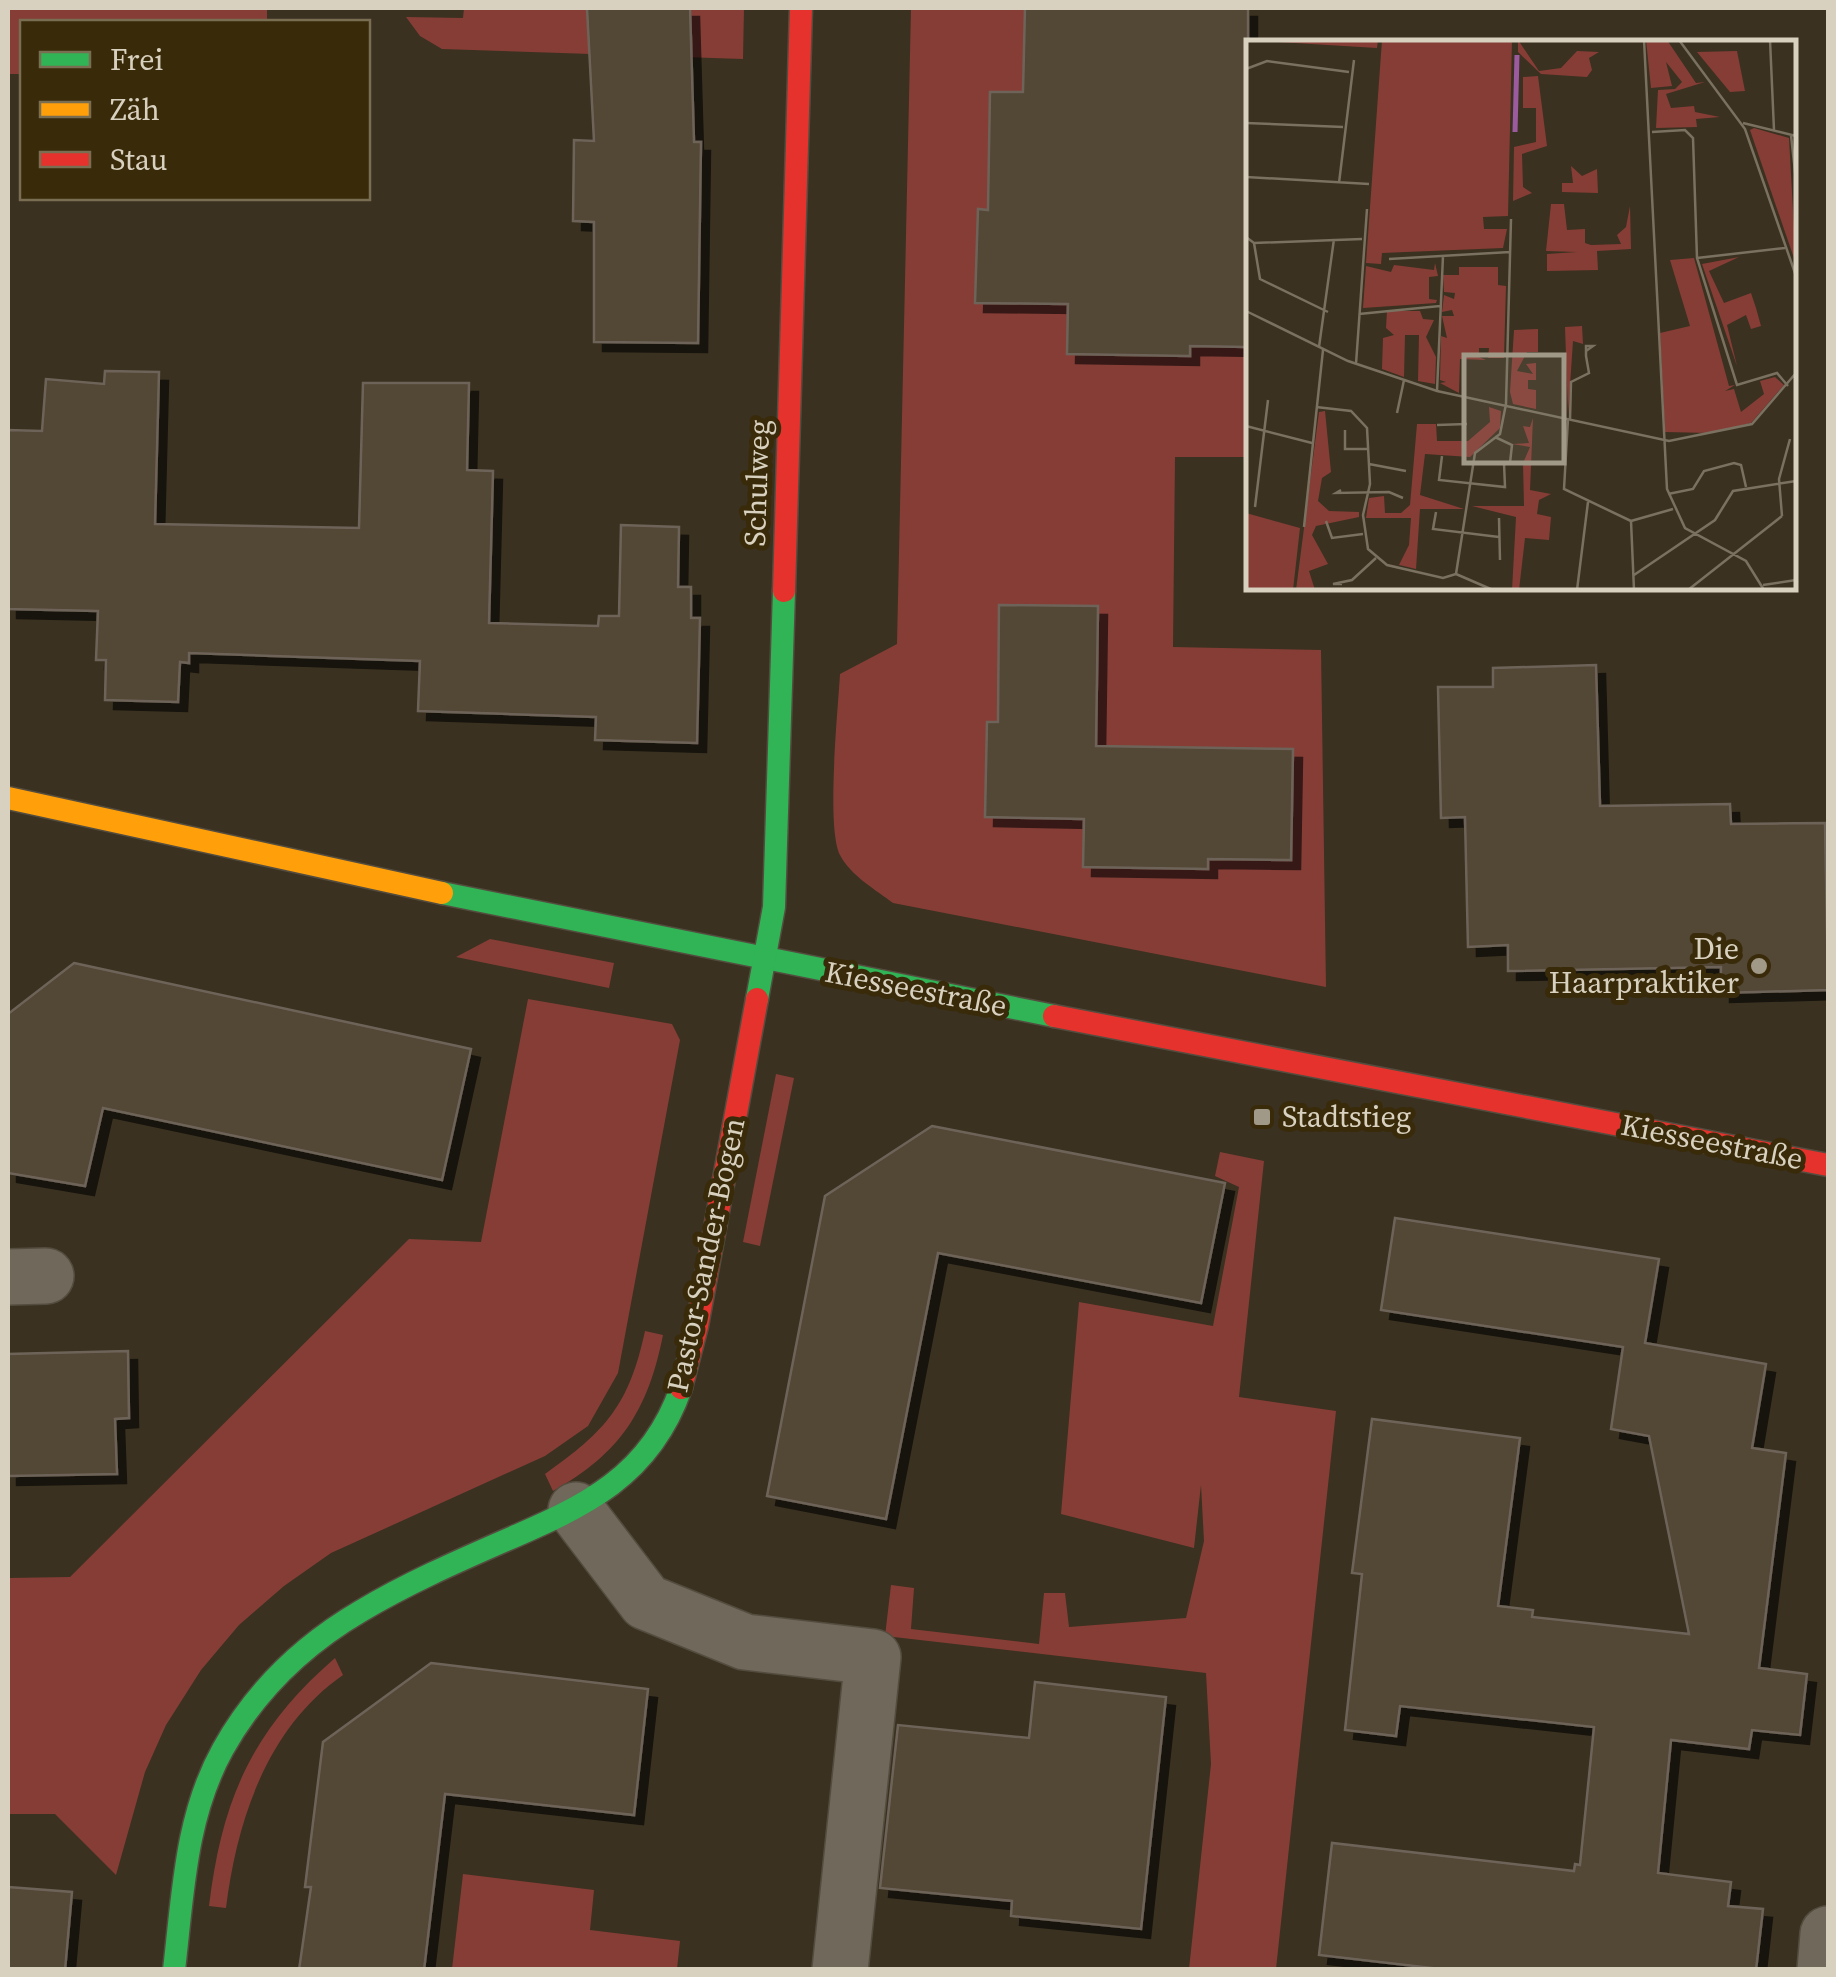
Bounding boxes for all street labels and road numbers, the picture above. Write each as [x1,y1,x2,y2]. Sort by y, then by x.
street label: Schulweg [734,419,779,547]
street label: Kiesseestraße [822,951,1010,1026]
street label: Kiesseestraße [1618,1104,1806,1179]
street label: Pastor-Sander-Bogen [656,1114,755,1396]

